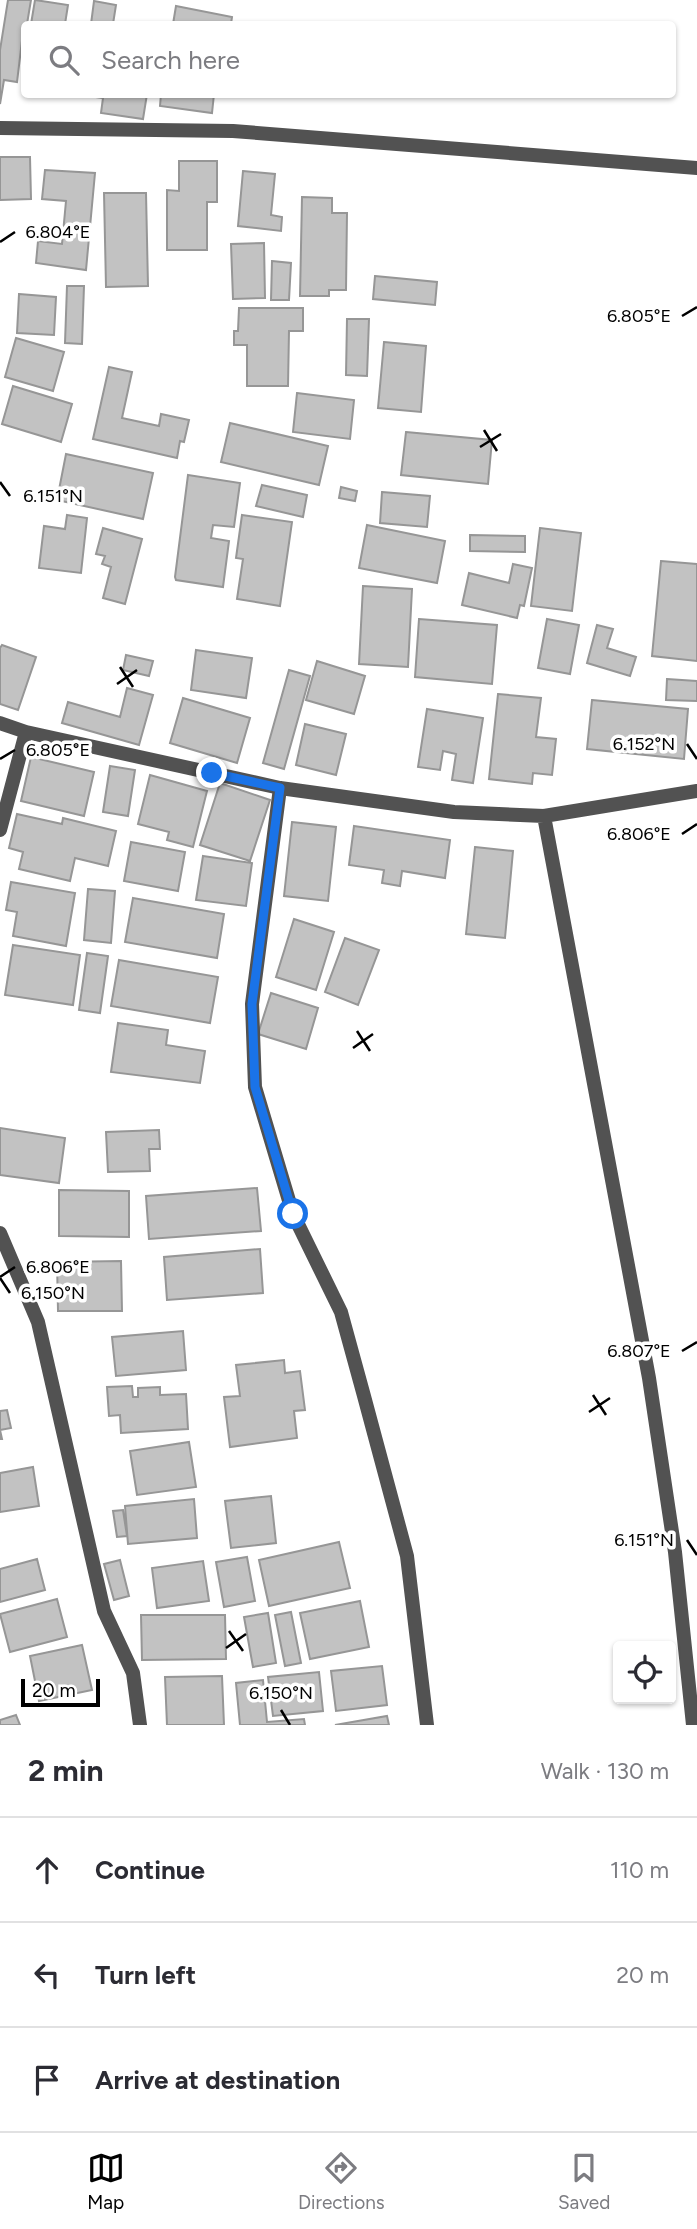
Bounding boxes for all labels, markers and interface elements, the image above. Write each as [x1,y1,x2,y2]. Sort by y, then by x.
search box [21,21,676,98]
icon: search [45,41,83,79]
text: Search here [101,44,240,76]
text: 6.804°E [26,221,91,243]
text: 6.805°E [607,305,671,327]
text: 6.151°N [23,485,83,507]
text: 6.152°N [613,733,675,755]
text: 6.805°E [26,739,90,761]
route end [196,757,227,788]
text: 6.806°E [607,823,671,845]
route start [277,1198,308,1229]
text: 6.806°E [26,1256,90,1278]
text: 6.150°N [21,1282,85,1304]
text: 6.807°E [607,1340,671,1362]
text: 6.151°N [614,1529,674,1551]
map controls [613,1641,676,1704]
button: locate [613,1641,676,1704]
scale bar [21,1676,100,1708]
text: 20 m [32,1679,76,1702]
text: 6.150°N [249,1682,313,1704]
text: 2 min [28,1752,104,1789]
text: Walk · 130 m [541,1757,669,1785]
icon: ahead [28,1851,66,1889]
text: Continue [95,1854,205,1886]
text: 110 m [610,1856,669,1884]
icon: left [28,1956,66,1994]
text: Turn left [95,1959,196,1991]
text: 20 m [616,1961,669,1989]
icon: arrive [28,2061,66,2099]
text: Arrive at destination [95,2064,340,2096]
tab: Map [87,2149,125,2214]
tab: Directions [298,2149,385,2214]
tab: Saved [558,2149,610,2214]

